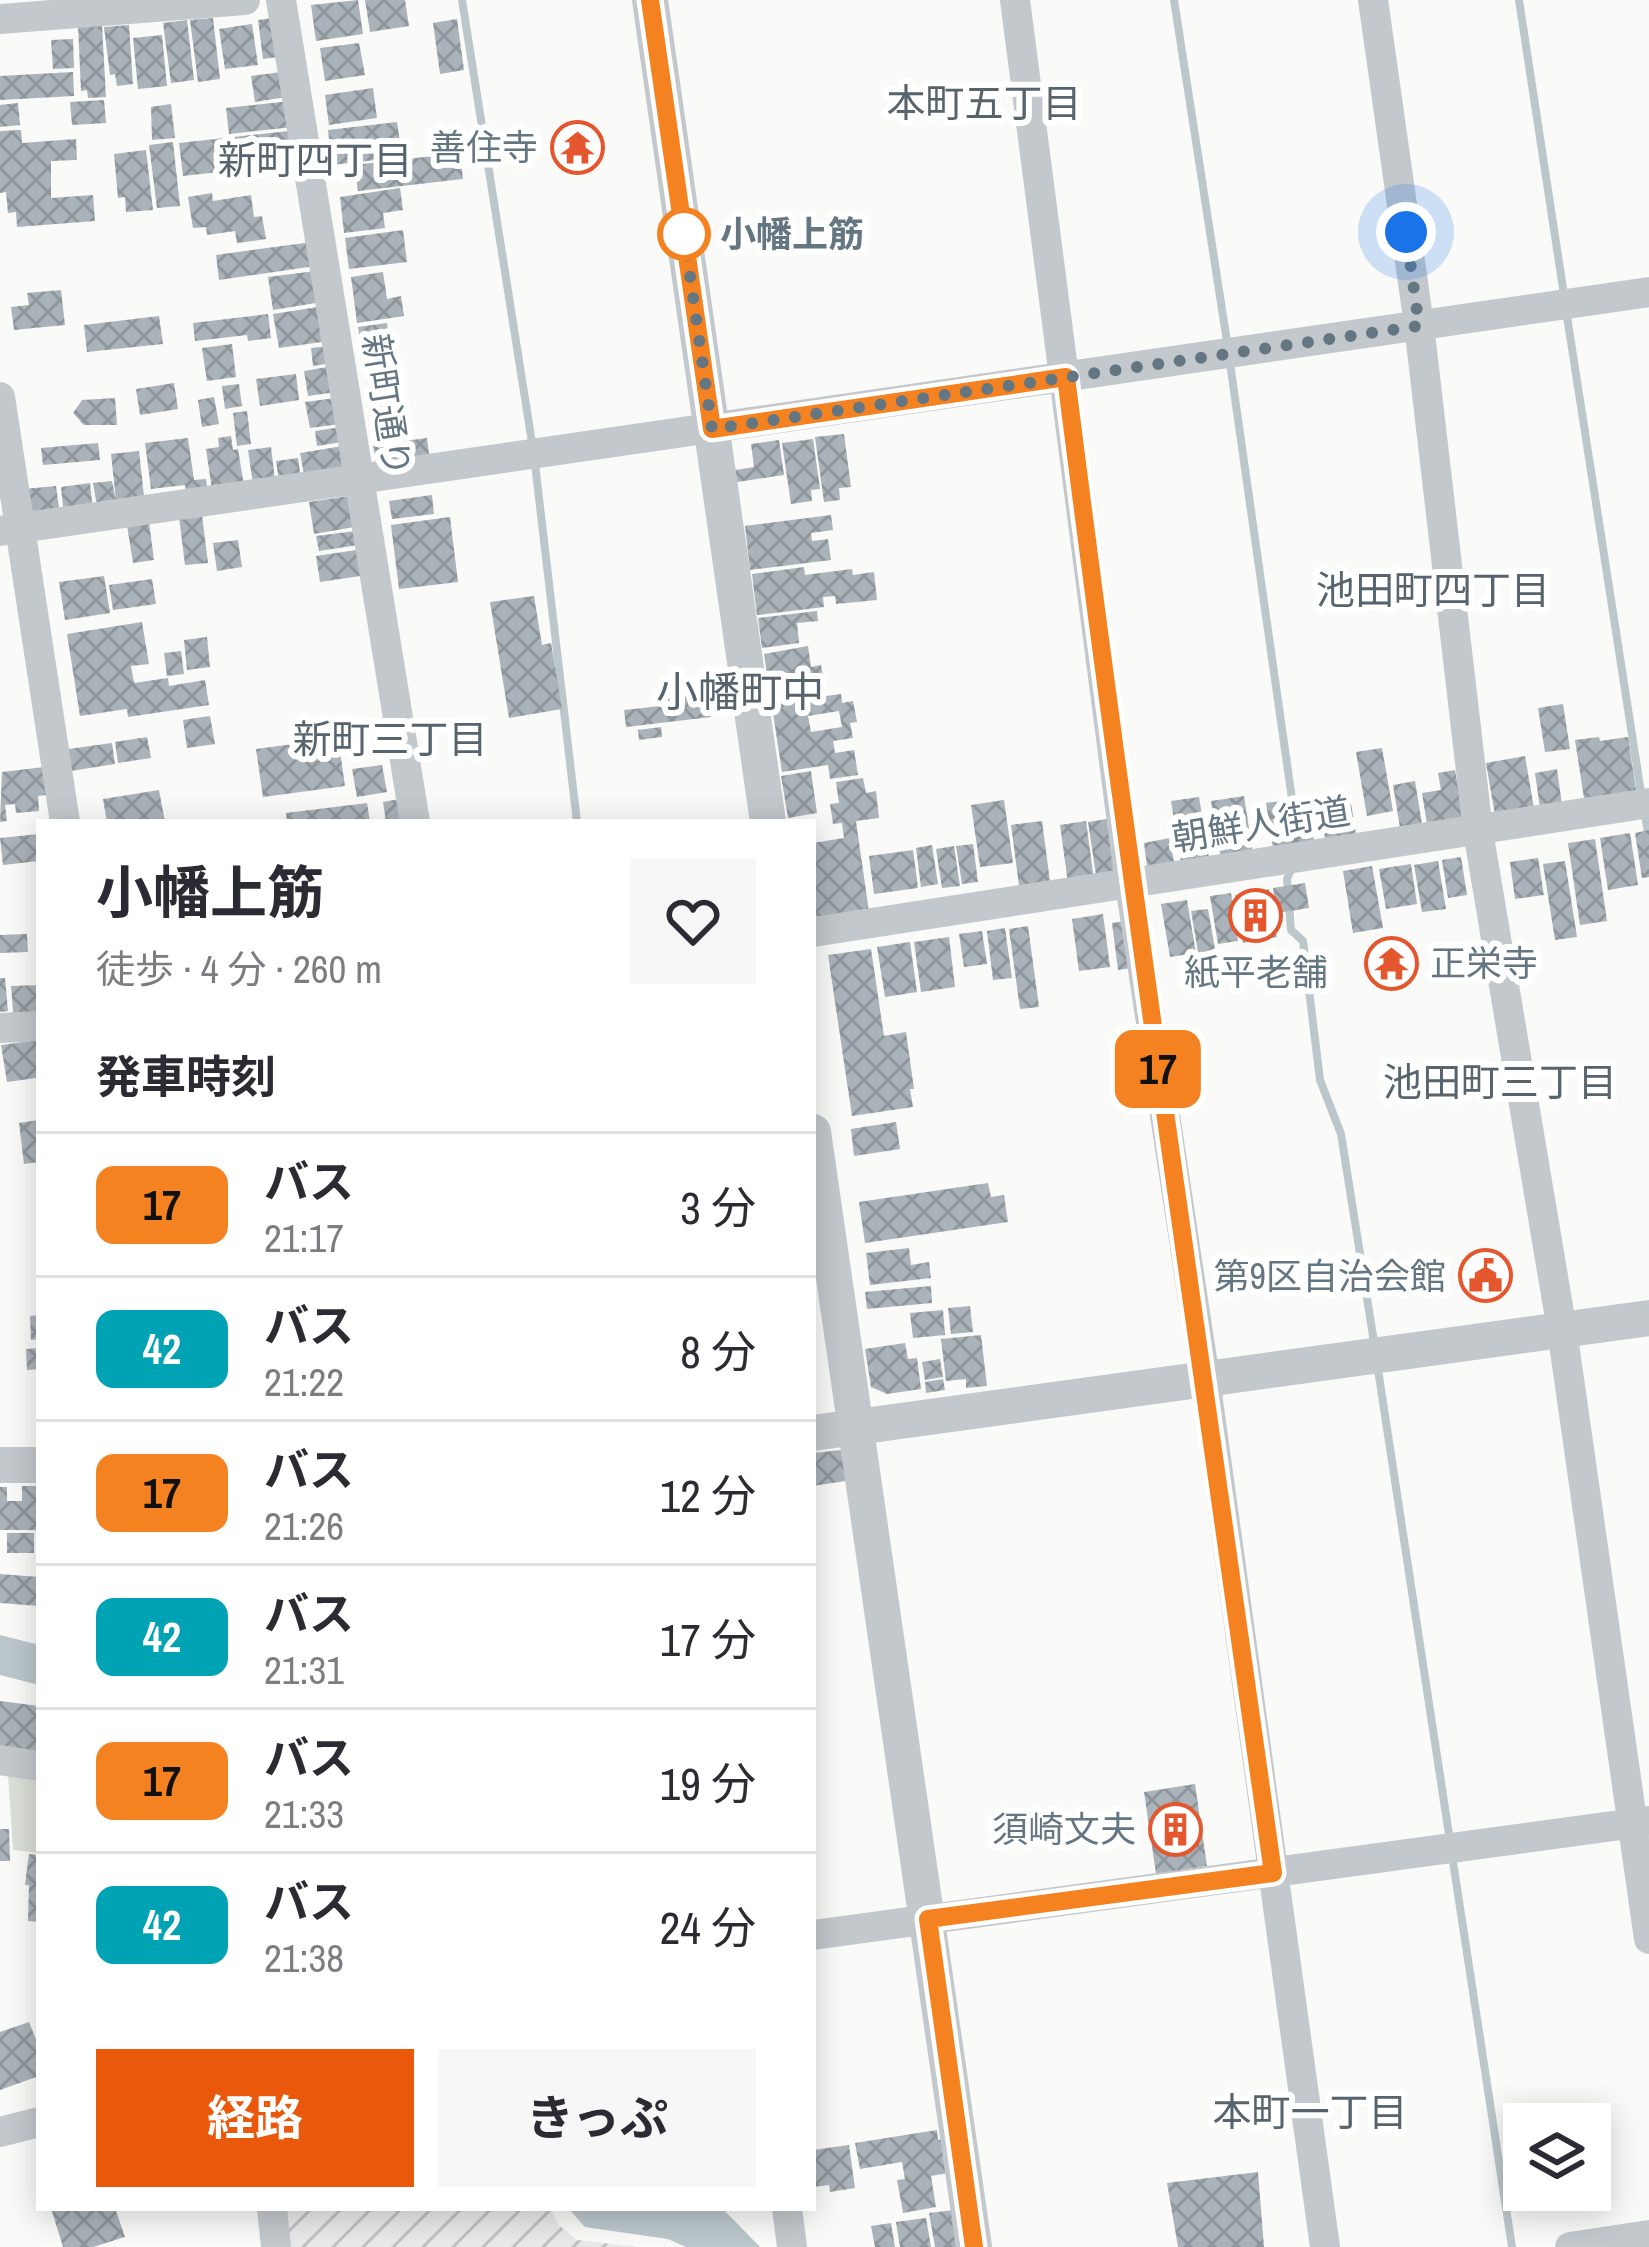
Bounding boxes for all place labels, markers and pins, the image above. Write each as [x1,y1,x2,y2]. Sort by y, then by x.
temple icon: 善住寺 [549,119,605,175]
place label: 善住寺 [430,123,538,171]
marker: 小幡上筋 [659,209,709,259]
place label: 小幡上筋 [720,210,864,258]
building icon: 紙平老舗 [1228,888,1284,944]
temple icon: 正栄寺 [1363,935,1419,991]
place label: 正栄寺 [1430,939,1538,987]
place label: 紙平老舗 [1184,948,1328,996]
public building icon: 第9区自治会館 [1457,1248,1513,1304]
place label: 第9区自治会館 [1214,1252,1446,1300]
building icon: 須崎文夫 [1147,1801,1203,1857]
place label: 須崎文夫 [992,1805,1136,1853]

